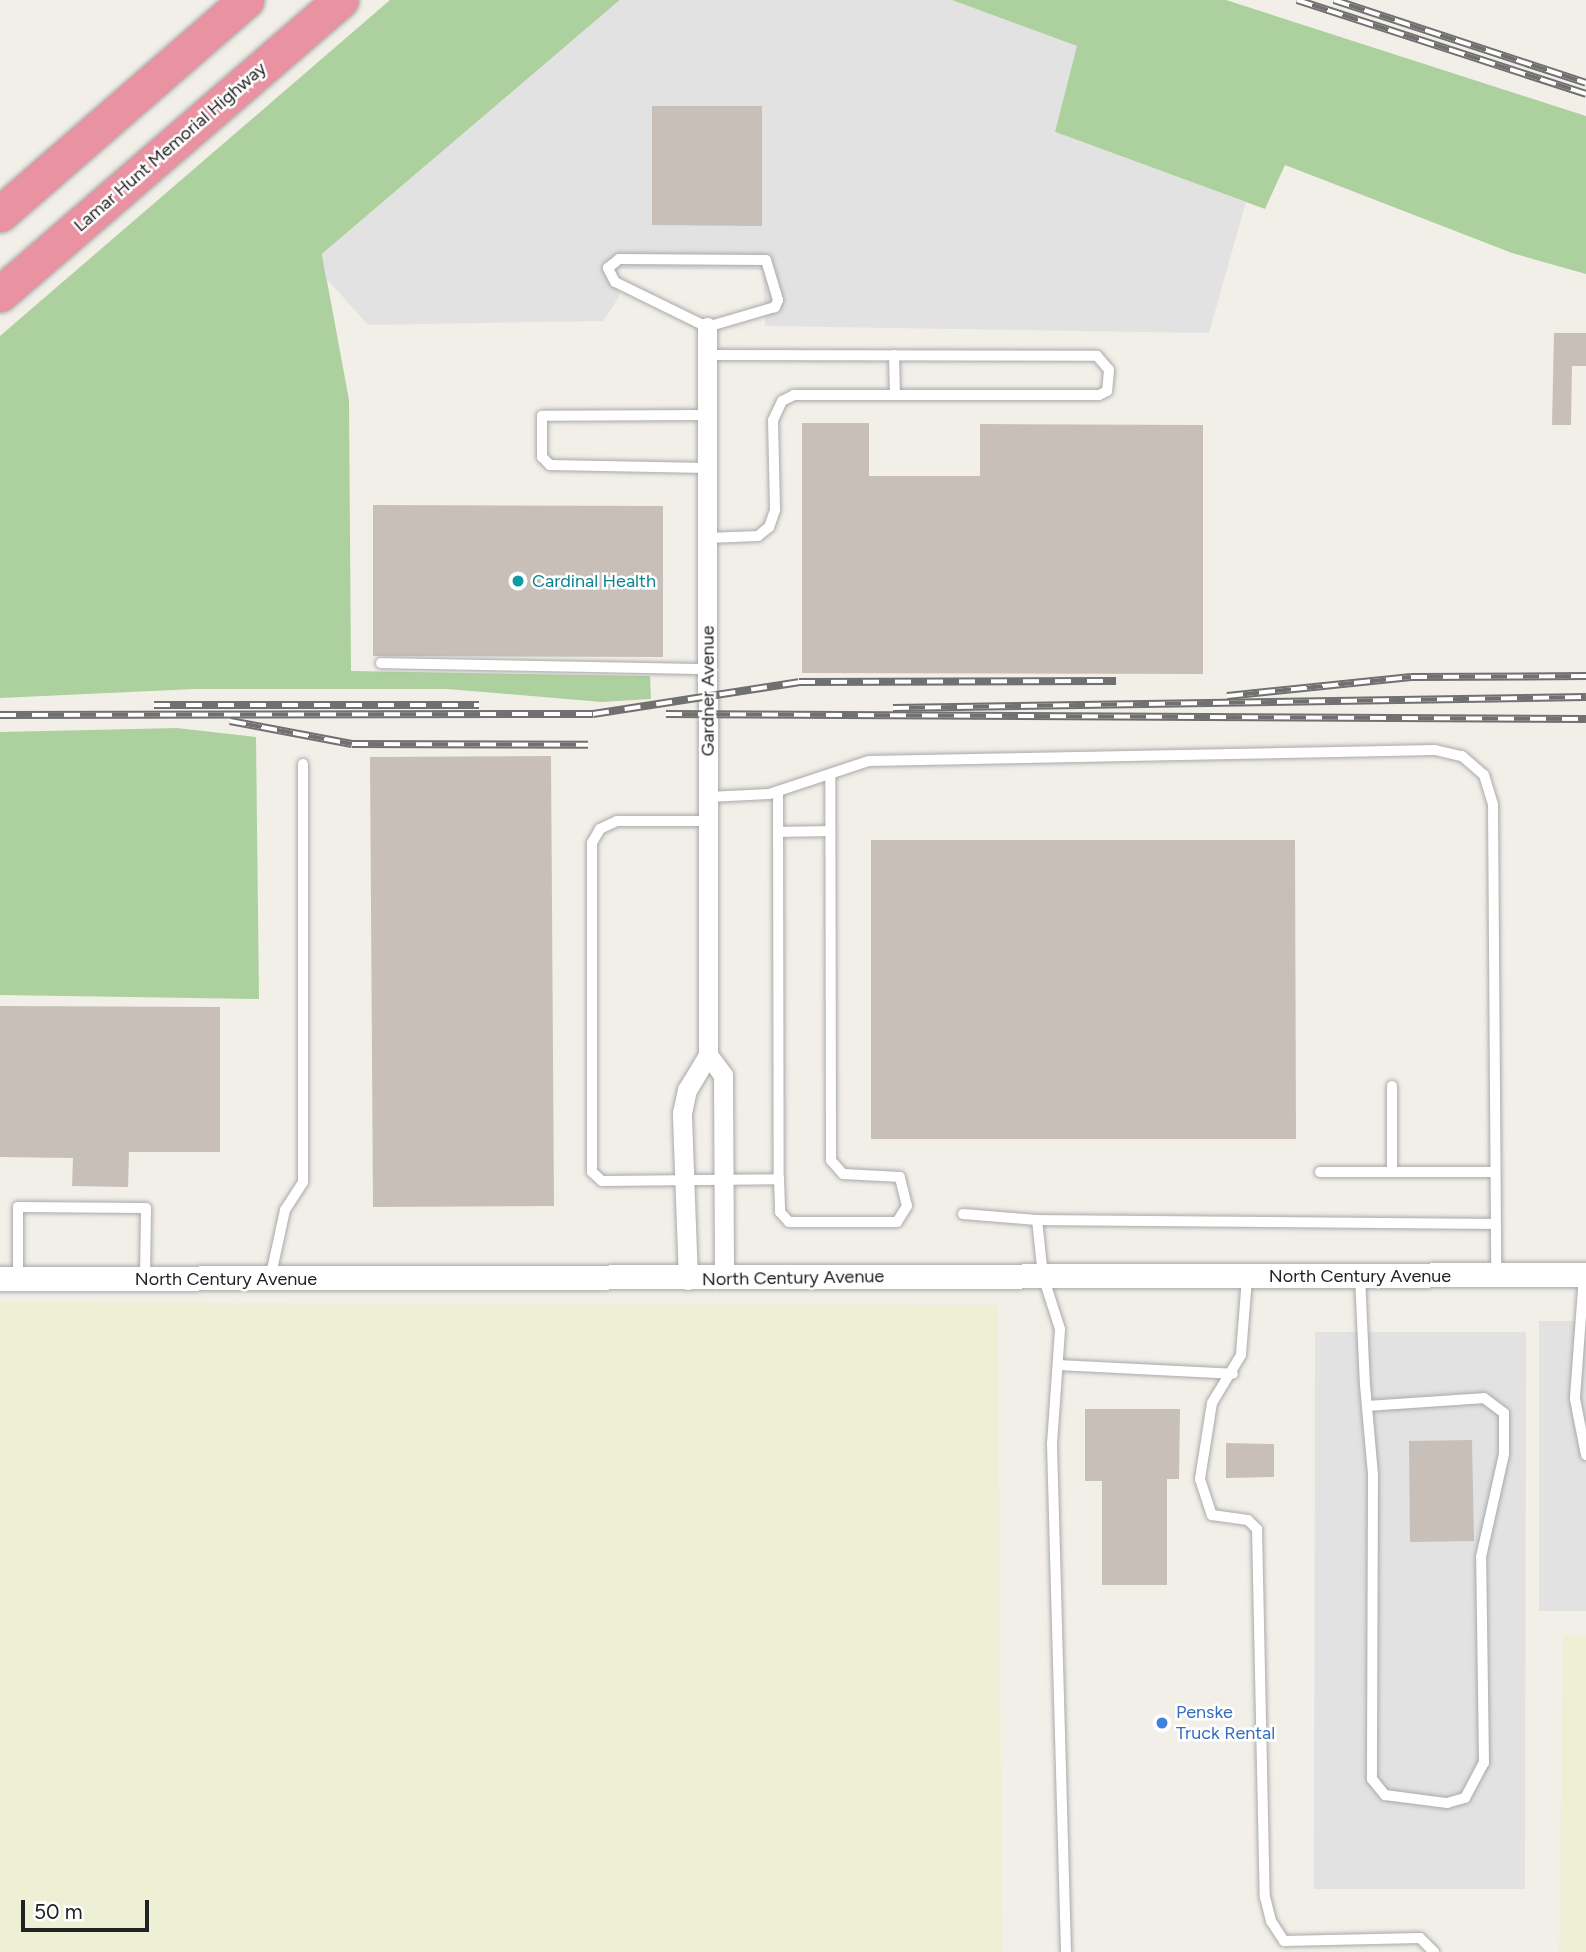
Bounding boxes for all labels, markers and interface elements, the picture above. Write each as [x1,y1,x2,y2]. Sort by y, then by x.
street label: Lamar Hunt Memorial Highway [69,58,271,236]
place label: Cardinal Health [532,570,656,592]
marker: Cardinal Health [510,573,526,589]
street label: Gardner Avenue [697,626,719,756]
street label: North Century Avenue [1269,1265,1451,1287]
street label: North Century Avenue [702,1266,884,1290]
street label: North Century Avenue [135,1268,317,1290]
place label: Penske Truck Rental [1176,1702,1275,1744]
marker: Penske Truck Rental [1154,1715,1170,1731]
scale bar [24,1885,152,1929]
text: 50 m [34,1899,83,1924]

